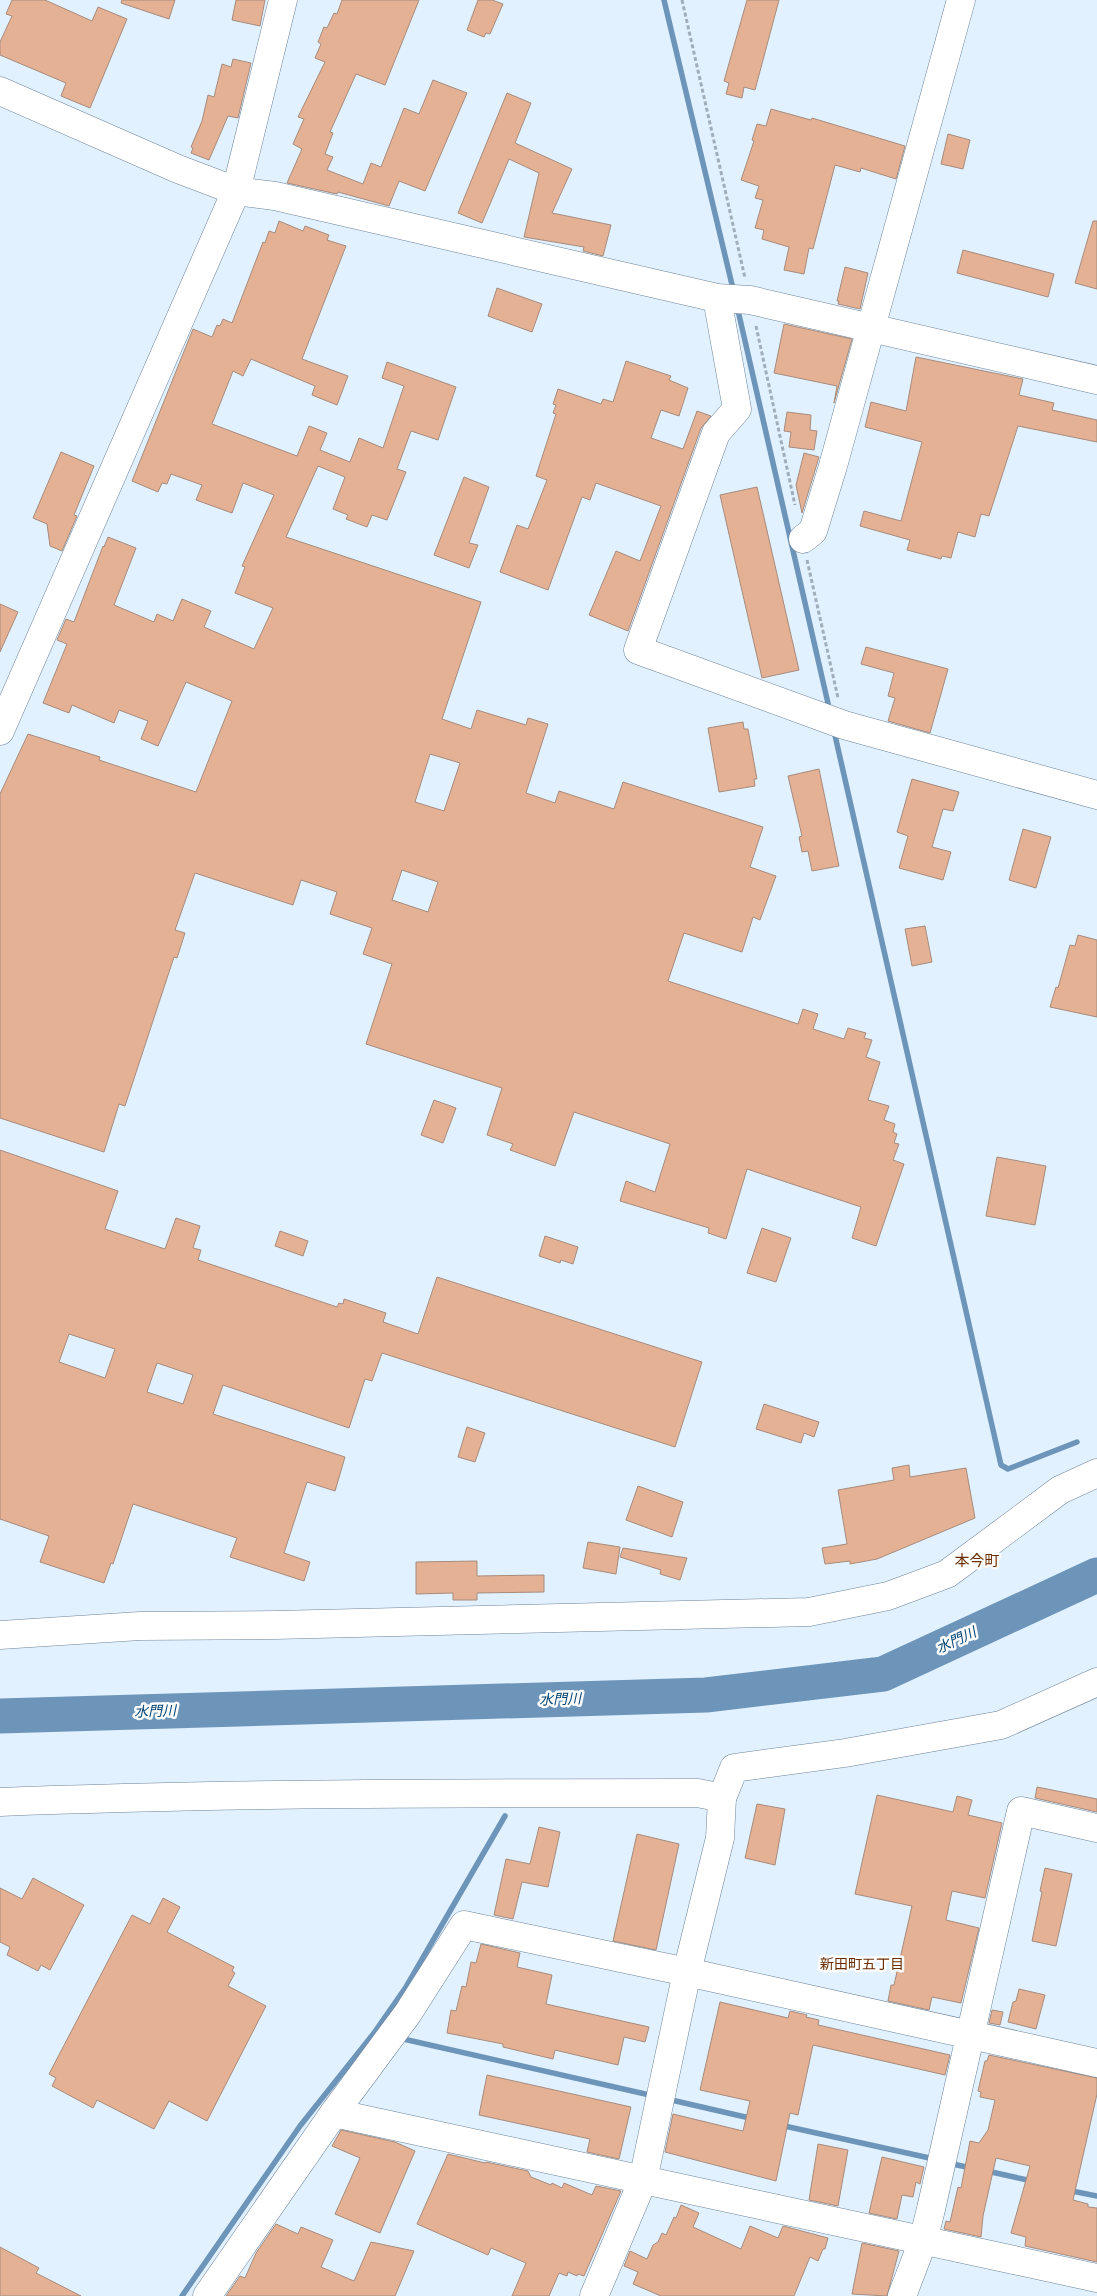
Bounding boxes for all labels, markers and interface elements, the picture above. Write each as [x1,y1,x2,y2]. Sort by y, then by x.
district label: 本今町 [954,1551,1000,1570]
water label: 水門川 [933,1622,981,1657]
water label: 水門川 [539,1689,583,1709]
water label: 水門川 [134,1701,178,1721]
district label: 新田町五丁目 [820,1955,904,1973]

